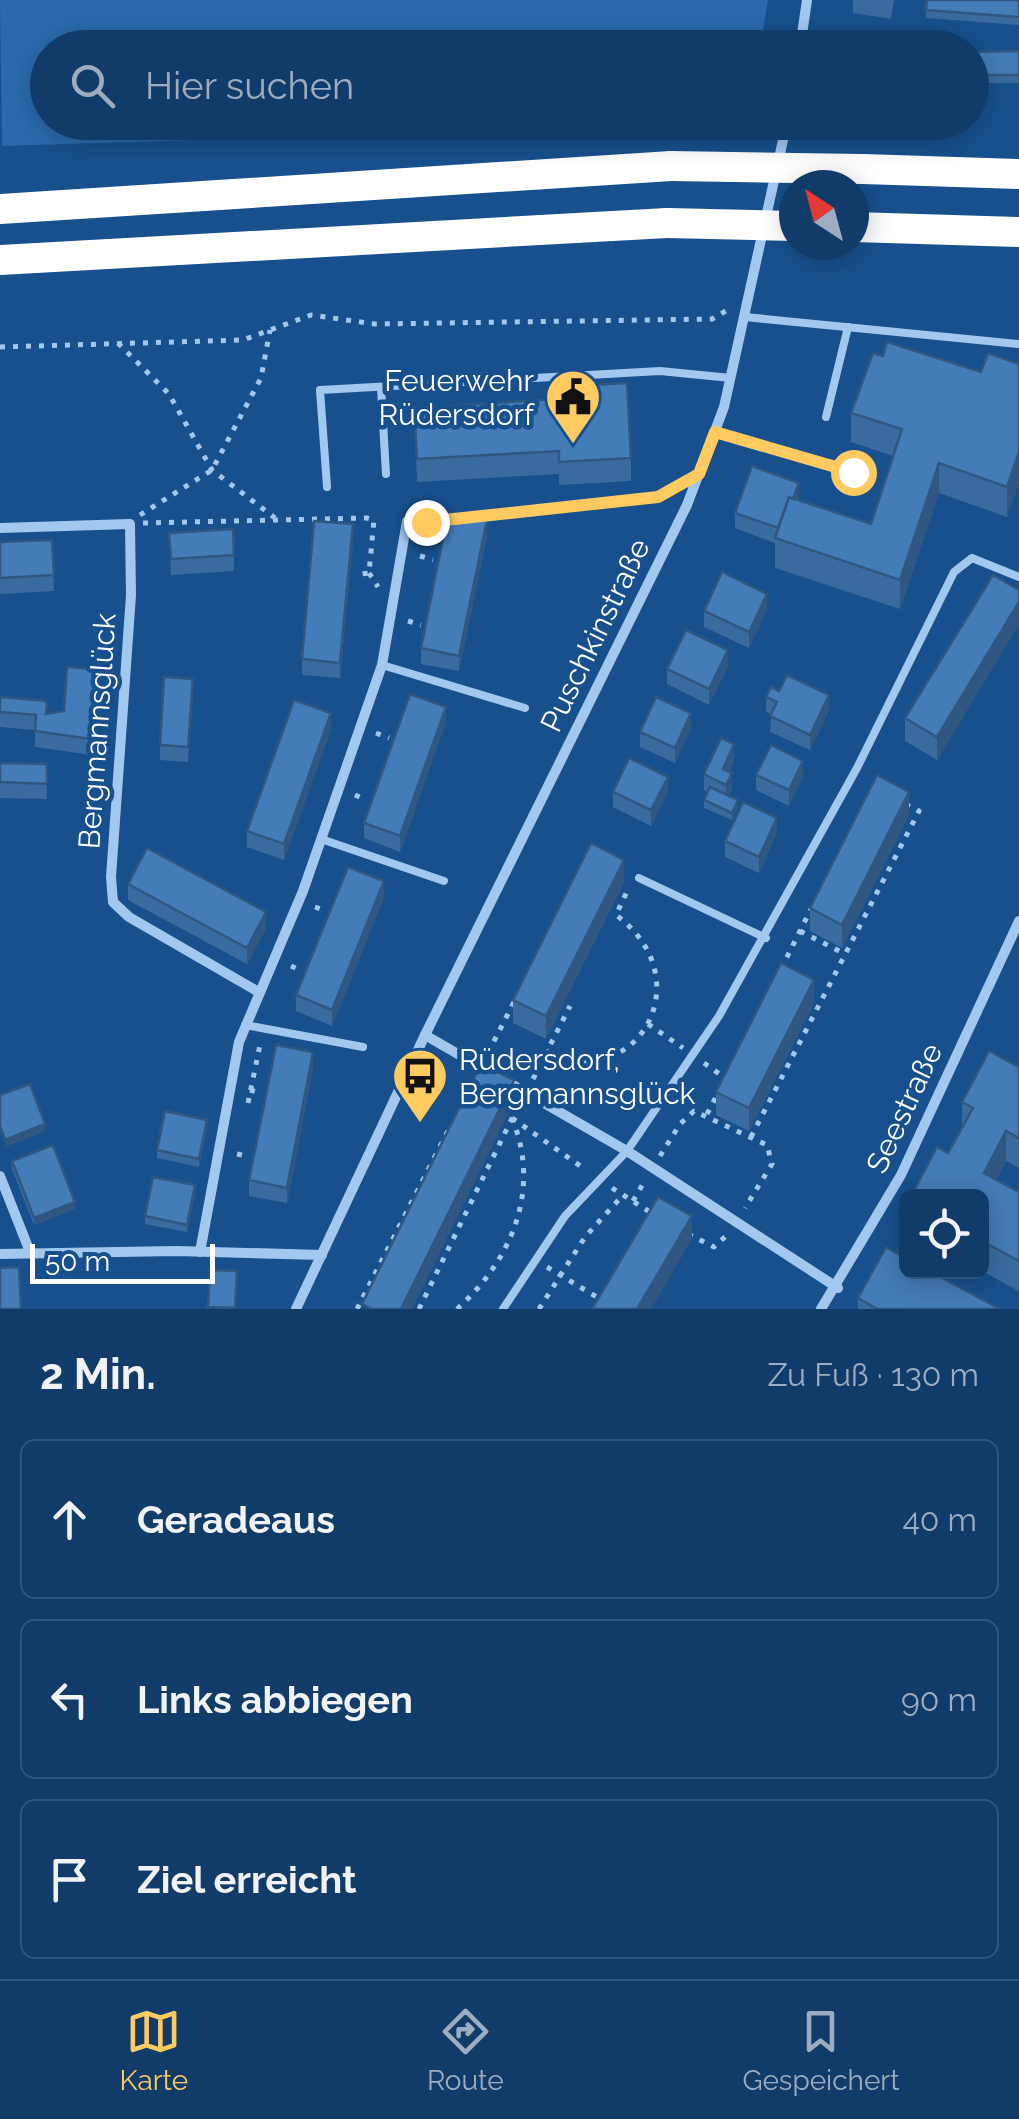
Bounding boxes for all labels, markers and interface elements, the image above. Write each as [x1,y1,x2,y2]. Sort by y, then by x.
search box [30,30,989,140]
icon: search [65,58,120,113]
text: Hier suchen [145,63,354,108]
north arrow [779,170,869,260]
place label: Feuerwehr Rüdersdorf [379,363,535,432]
public building icon: Feuerwehr Rüdersdorf [543,367,603,446]
route start [831,450,877,496]
route end [404,500,450,546]
street label: Puschkinstraße [533,533,657,737]
street label: Bergmannsglück [71,612,123,850]
street label: Seestraße [859,1038,949,1178]
place label: Rüdersdorf, Bergmannsglück [459,1042,696,1111]
bus stop icon: Rüdersdorf, Bergmannsglück [390,1046,450,1125]
map controls [899,1189,989,1279]
button: locate [899,1189,989,1279]
scale bar [30,1239,215,1284]
text: 50 m [45,1245,110,1278]
text: 2 Min. [40,1350,156,1399]
text: Zu Fuß · 130 m [767,1356,979,1393]
icon: ahead [42,1492,97,1547]
text: Geradeaus [137,1497,335,1542]
text: 40 m [902,1501,977,1538]
icon: left [42,1672,97,1727]
text: Links abbiegen [137,1677,413,1722]
text: 90 m [901,1681,977,1718]
icon: arrive [42,1852,97,1907]
text: Ziel erreicht [137,1857,357,1902]
tab: Karte [119,2004,188,2097]
tab: Route [427,2004,504,2097]
tab: Gespeichert [742,2004,900,2097]

